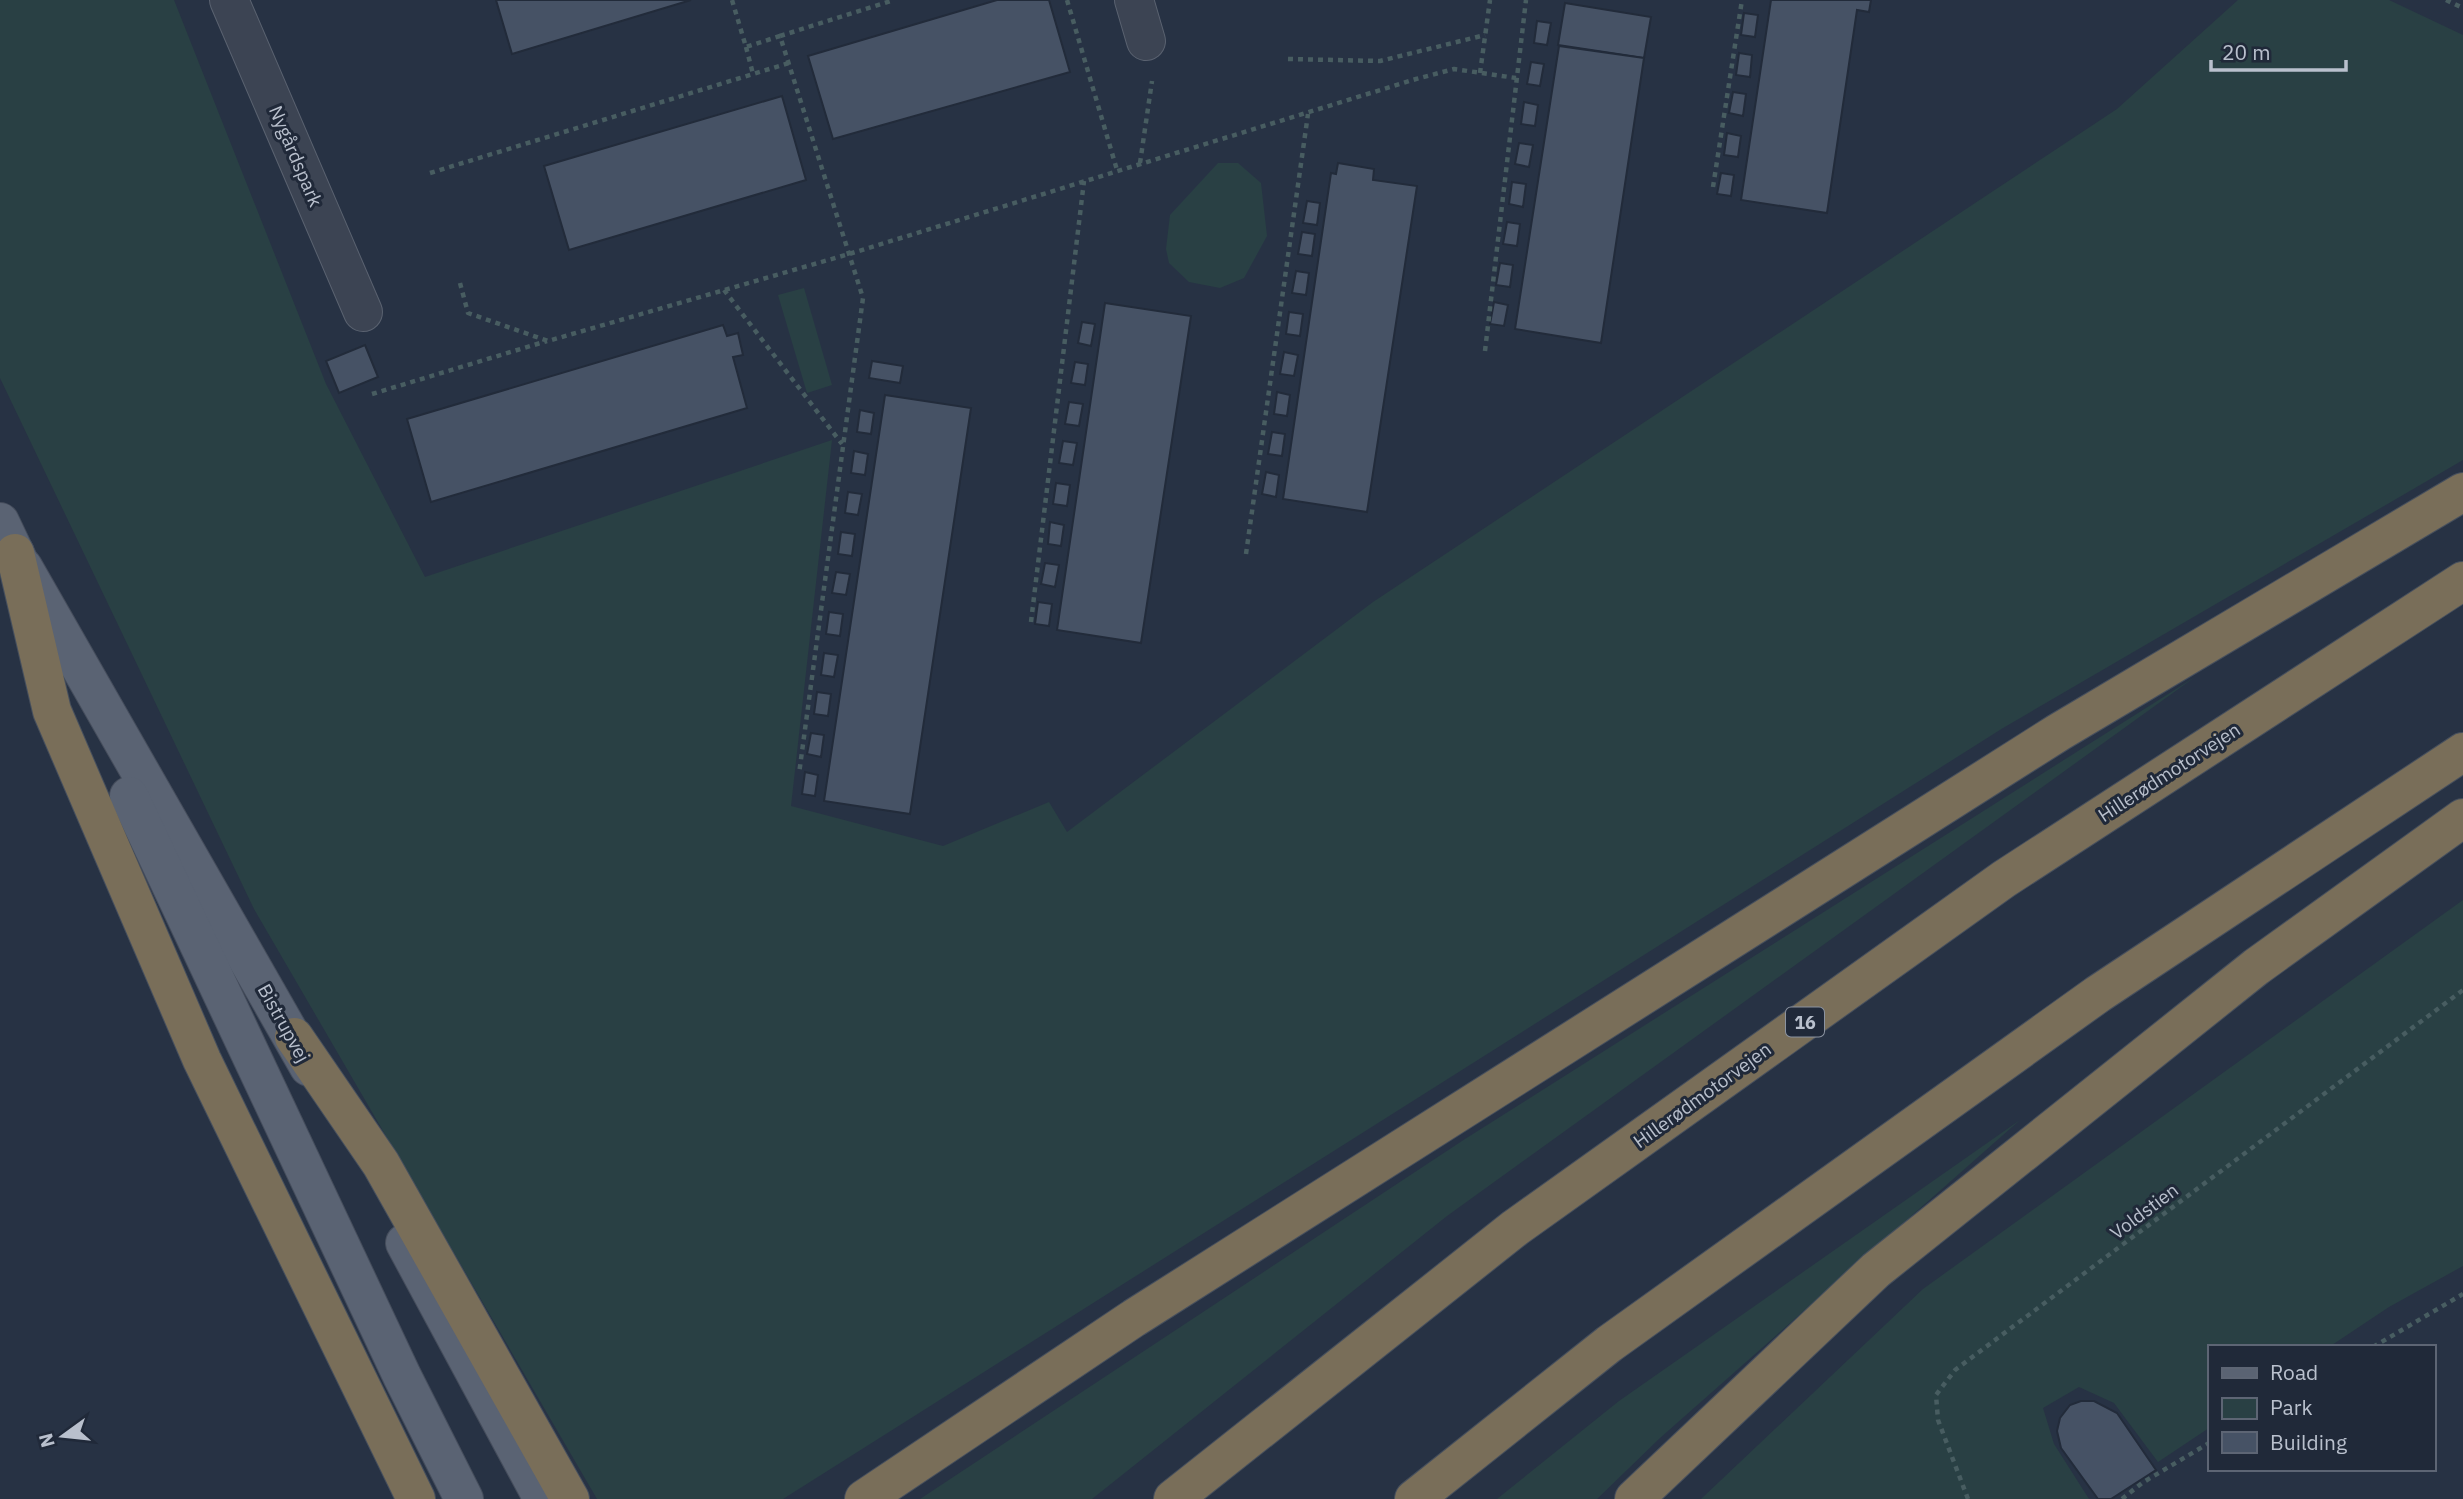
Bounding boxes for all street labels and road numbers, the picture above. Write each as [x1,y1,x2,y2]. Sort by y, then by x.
street label: Nygårdspark [264,102,328,210]
street label: Hillerødmotorvejen [2093,717,2245,827]
street label: Bistrupvej [253,980,315,1066]
road number: 16 [1786,1007,1824,1036]
street label: Hillerødmotorvejen [1628,1037,1776,1153]
street label: Voldstien [2105,1177,2183,1245]

